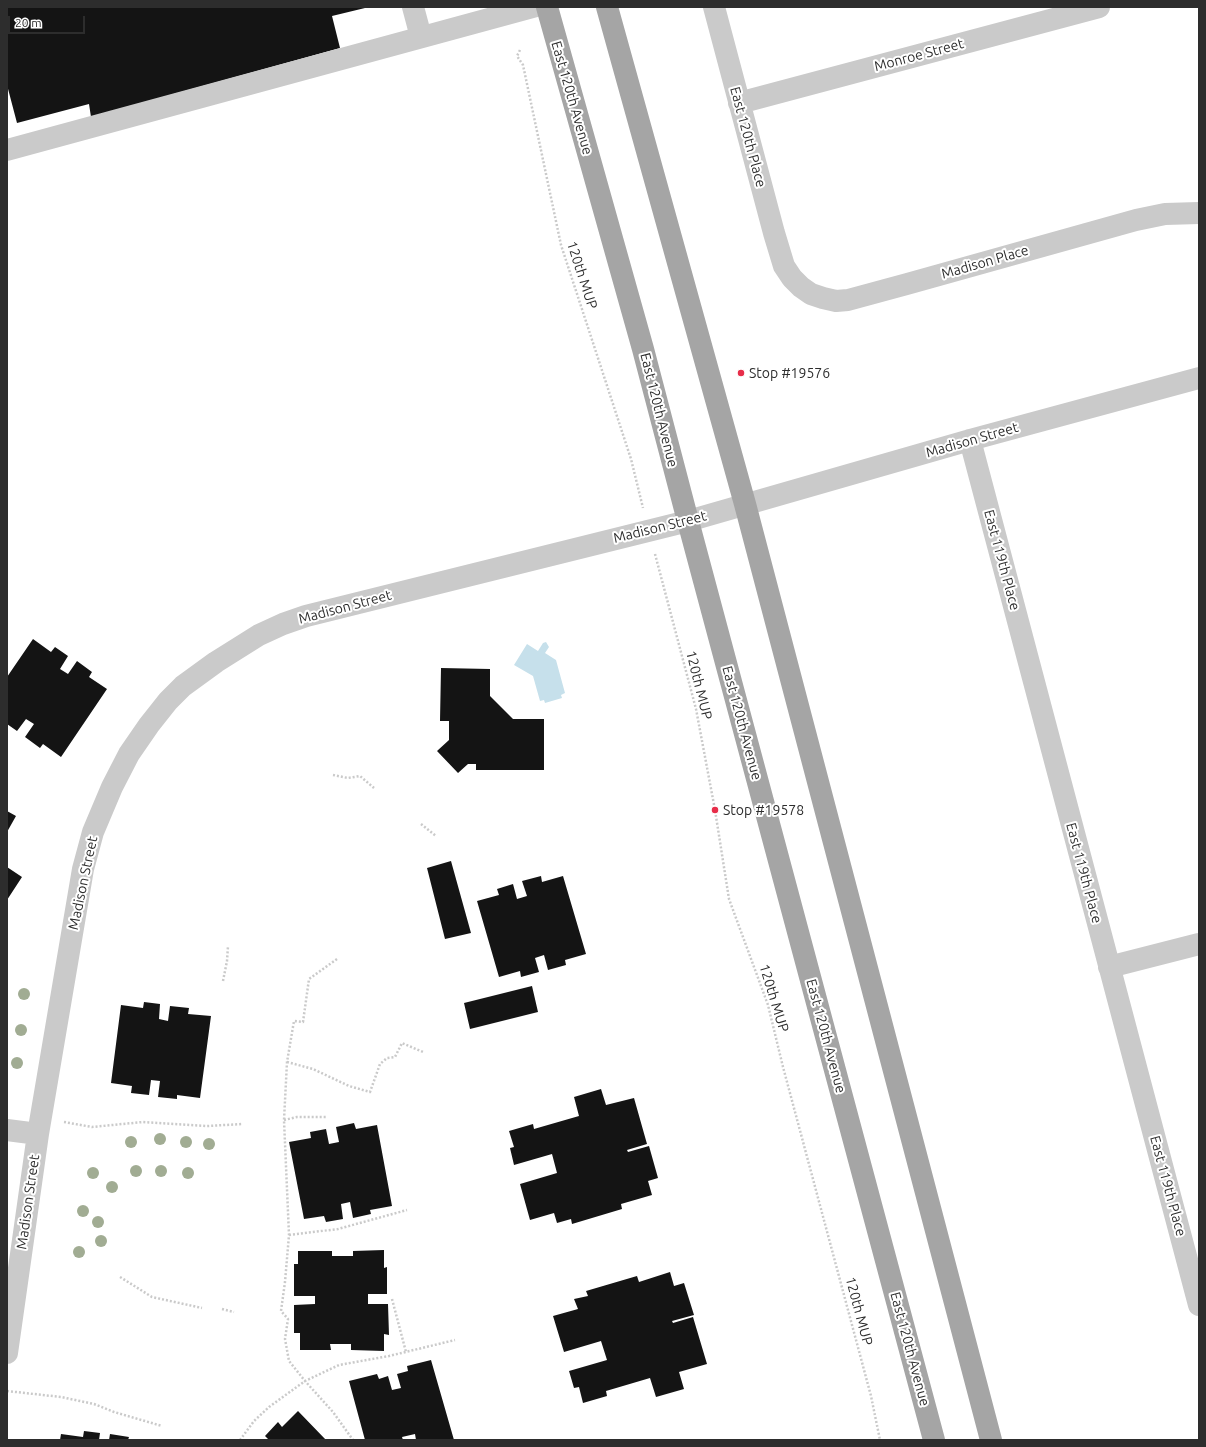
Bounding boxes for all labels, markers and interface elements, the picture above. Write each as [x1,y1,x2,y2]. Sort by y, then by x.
scale bar [10,8,87,34]
text: 20 m [15,16,42,29]
street label: Monroe Street [872,35,966,75]
street label: East 120th Avenue [548,39,596,157]
street label: East 120th Place [726,85,770,189]
street label: 120th MUP [563,239,601,311]
street label: Madison Place [939,242,1031,282]
street label: East 120th Avenue [637,351,681,469]
place label: Stop #19576 [749,365,830,381]
marker: Stop #19576 [736,368,746,378]
street label: Madison Street [924,419,1020,461]
street label: Madison Street [612,507,708,547]
street label: East 119th Place [980,508,1024,612]
street label: Madison Street [297,587,393,627]
street label: 120th MUP [682,649,716,721]
street label: East 120th Avenue [719,664,765,782]
place label: Stop #19578 [723,802,804,818]
marker: Stop #19578 [710,805,720,815]
street label: East 119th Place [1062,821,1106,925]
street label: Madison Street [65,835,101,931]
street label: 120th MUP [756,962,792,1034]
street label: East 120th Avenue [803,977,849,1095]
street label: East 119th Place [1146,1134,1190,1238]
street label: Madison Street [13,1154,43,1250]
street label: 120th MUP [842,1275,876,1347]
street label: East 120th Avenue [887,1290,933,1408]

